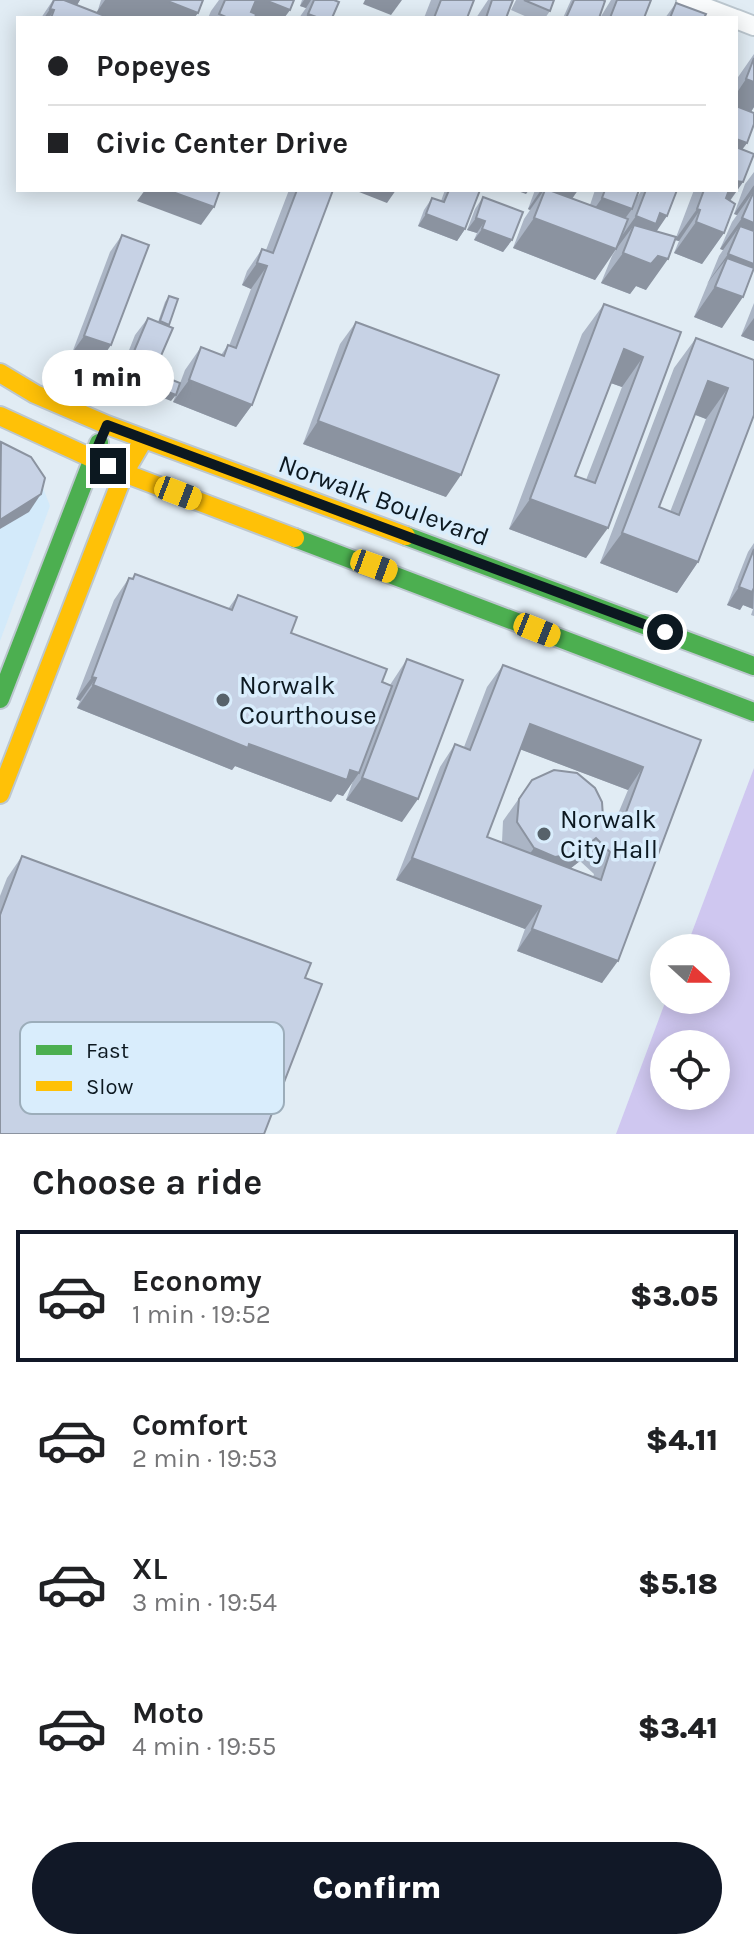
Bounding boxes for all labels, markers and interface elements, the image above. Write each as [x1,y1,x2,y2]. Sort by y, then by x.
text: Popeyes [96,48,211,84]
text: Civic Center Drive [96,125,348,161]
callout: 1 min [42,350,174,406]
text: 1 min [74,362,142,393]
route end [90,448,126,484]
street label: Norwalk Boulevard [274,448,493,553]
car [151,473,205,513]
car [347,547,401,585]
car [510,610,564,650]
route start [647,614,683,650]
place label: Norwalk Courthouse [239,670,377,731]
marker: Norwalk Courthouse [214,691,232,709]
place label: Norwalk City Hall [560,804,658,865]
marker: Norwalk City Hall [535,825,553,843]
north arrow [650,934,730,1014]
map controls [650,934,730,1110]
legend [20,1022,284,1114]
button: locate [650,1030,730,1110]
text: Fast [86,1038,129,1064]
text: Slow [86,1074,133,1100]
text: Choose a ride [32,1161,262,1203]
icon: car [36,1260,108,1332]
text: Economy [132,1263,262,1299]
text: $3.05 [630,1278,718,1314]
text: 1 min · 19:52 [132,1299,271,1330]
icon: car [36,1404,108,1476]
text: Comfort [132,1407,248,1443]
text: $4.11 [646,1422,718,1458]
text: 2 min · 19:53 [132,1443,278,1474]
icon: car [36,1548,108,1620]
text: XL [132,1551,167,1587]
text: $5.18 [638,1566,718,1602]
text: 3 min · 19:54 [132,1587,277,1618]
icon: car [36,1692,108,1764]
text: Moto [132,1695,204,1731]
text: $3.41 [638,1710,718,1746]
text: 4 min · 19:55 [132,1731,276,1762]
button: Confirm [32,1842,722,1934]

